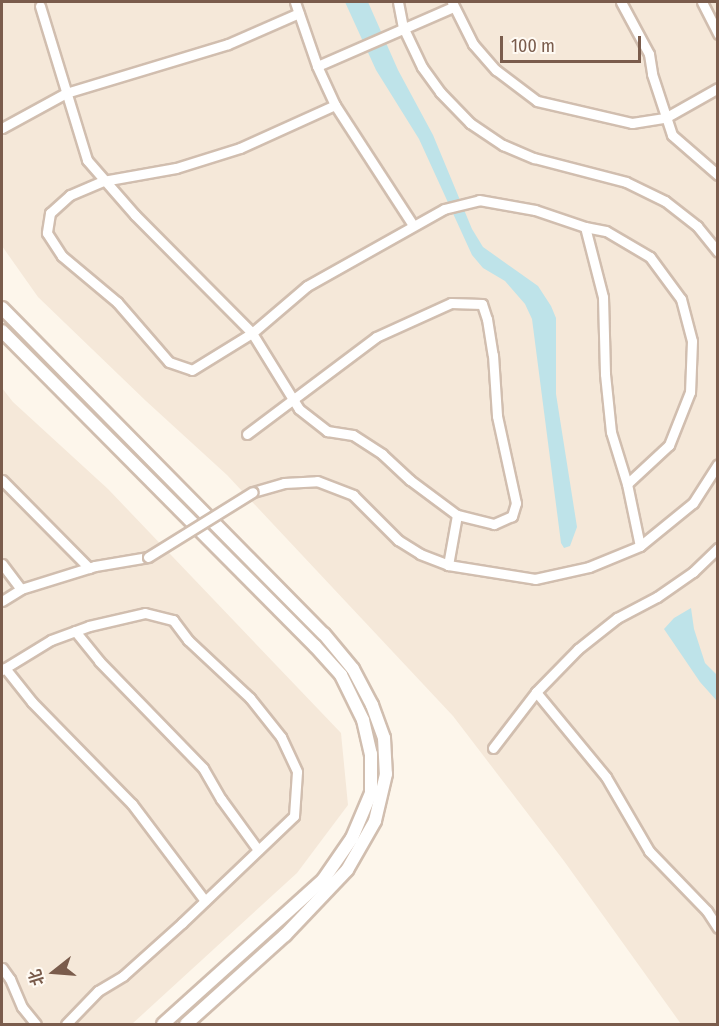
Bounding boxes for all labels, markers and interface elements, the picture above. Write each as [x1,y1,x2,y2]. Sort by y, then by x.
scale bar [503,24,644,62]
text: 100 m [511,35,555,57]
north arrow [24,942,84,1002]
text: 北 [25,967,48,988]

